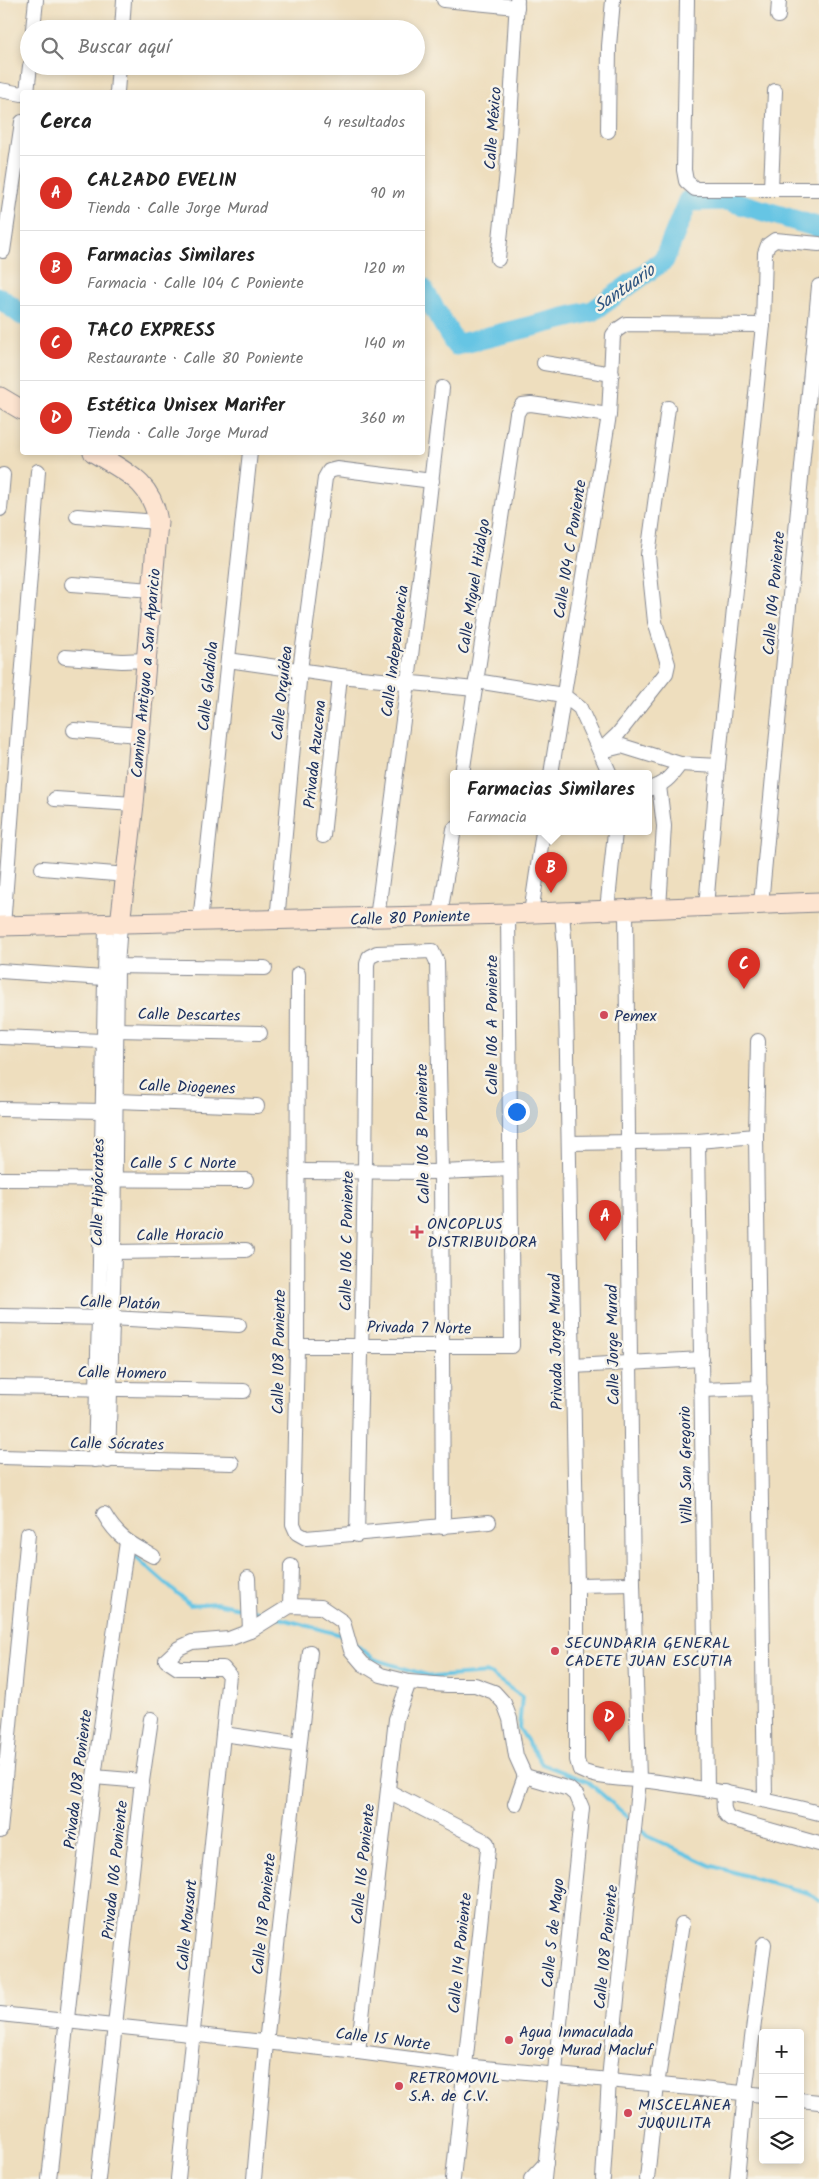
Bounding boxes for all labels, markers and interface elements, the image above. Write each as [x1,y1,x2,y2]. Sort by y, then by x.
search box [20,20,425,75]
text: Buscar aquí [78,33,170,63]
icon: search [38,34,66,62]
street label: Calle México [478,86,509,170]
text: Cerca [40,106,92,139]
text: 4 resultados [323,110,405,135]
text: CALZADO EVELIN [87,166,236,196]
text: A [51,181,61,206]
text: 90 m [370,181,405,206]
text: Tienda · Calle Jorge Murad [87,196,268,221]
text: Farmacias Similares [87,241,255,271]
text: B [51,256,61,281]
text: 120 m [364,256,405,281]
water label: Santuario [588,256,663,321]
text: Farmacia · Calle 104 C Poniente [87,271,304,296]
text: TACO EXPRESS [87,316,215,346]
text: C [51,331,61,356]
text: 140 m [364,331,405,356]
text: Restaurante · Calle 80 Poniente [87,346,303,371]
text: Estética Unisex Marifer [87,391,285,421]
text: D [51,406,61,431]
text: 360 m [360,406,405,431]
text: Tienda · Calle Jorge Murad [87,421,268,446]
street label: Calle 104 C Poniente [547,478,594,620]
street label: Calle Miguel Hidalgo [451,517,498,656]
street label: Calle 104 Poniente [757,530,792,656]
street label: Camino Antiguo a San Aparicio [125,567,168,779]
street label: Calle Independencia [375,584,416,719]
street label: Calle Gladiola [191,640,226,732]
street label: Calle Orquídea [265,644,300,742]
street label: Privada Azucena [297,699,334,810]
popup [450,770,652,835]
text: Farmacias Similares [467,775,635,805]
text: Farmacia [467,805,527,830]
pin: B [535,852,567,893]
street label: Calle 80 Poniente [350,904,470,933]
pin: C [728,948,760,989]
street label: Calle 106 A Poniente [480,955,505,1095]
street label: Calle Descartes [137,1002,241,1029]
place label: Pemex [614,1004,658,1029]
marker: Pemex [598,1009,610,1021]
street label: Calle 106 B Poniente [410,1063,437,1205]
street label: Calle Diogenes [138,1073,236,1102]
your location [504,1099,530,1125]
street label: Calle Hipócrates [85,1138,112,1246]
street label: Calle 5 C Norte [130,1151,236,1176]
street label: Calle 106 C Poniente [334,1171,361,1311]
pin: A [589,1200,621,1241]
place label: ONCOPLUS DISTRIBUIDORA [427,1212,538,1255]
street label: Calle Horacio [136,1222,224,1249]
marker: ONCOPLUS DISTRIBUIDORA [411,1226,423,1238]
street label: Privada Jorge Murad [543,1273,570,1410]
street label: Calle Jorge Murad [600,1283,627,1406]
street label: Calle 108 Poniente [266,1289,293,1415]
street label: Calle Platón [79,1290,161,1317]
street label: Privada 7 Norte [367,1315,471,1342]
street label: Calle Homero [77,1360,167,1387]
street label: Villa San Gregorio [673,1406,700,1524]
street label: Calle Sócrates [70,1431,165,1458]
place label: SECUNDARIA GENERAL CADETE JUAN ESCUTIA [565,1631,733,1674]
marker: SECUNDARIA GENERAL CADETE JUAN ESCUTIA [549,1645,561,1657]
pin: D [593,1701,625,1742]
street label: Privada 108 Poniente [58,1708,99,1850]
street label: Privada 106 Poniente [96,1799,135,1941]
street label: Calle 116 Poniente [345,1803,382,1926]
street label: Calle 118 Poniente [246,1852,283,1976]
street label: Calle Mousart [170,1877,205,1972]
street label: Calle 5 de Mayo [535,1877,572,1989]
street label: Calle 108 Poniente [588,1884,625,2011]
street label: Calle 114 Poniente [442,1892,479,2015]
place label: Agua Inmaculada Jorge Murad Macluf [519,2020,655,2063]
street label: Calle 15 Norte [334,2021,432,2058]
map controls [759,2029,804,2164]
button: + [759,2029,804,2074]
marker: Agua Inmaculada Jorge Murad Macluf [503,2034,515,2046]
place label: RETROMOVIL S.A. de C.V. [409,2066,500,2109]
button: − [759,2074,804,2119]
marker: RETROMOVIL S.A. de C.V. [393,2080,405,2092]
place label: MISCELANEA JUQUILITA [638,2093,732,2136]
marker: MISCELANEA JUQUILITA [622,2107,634,2119]
button: layers [759,2119,804,2164]

